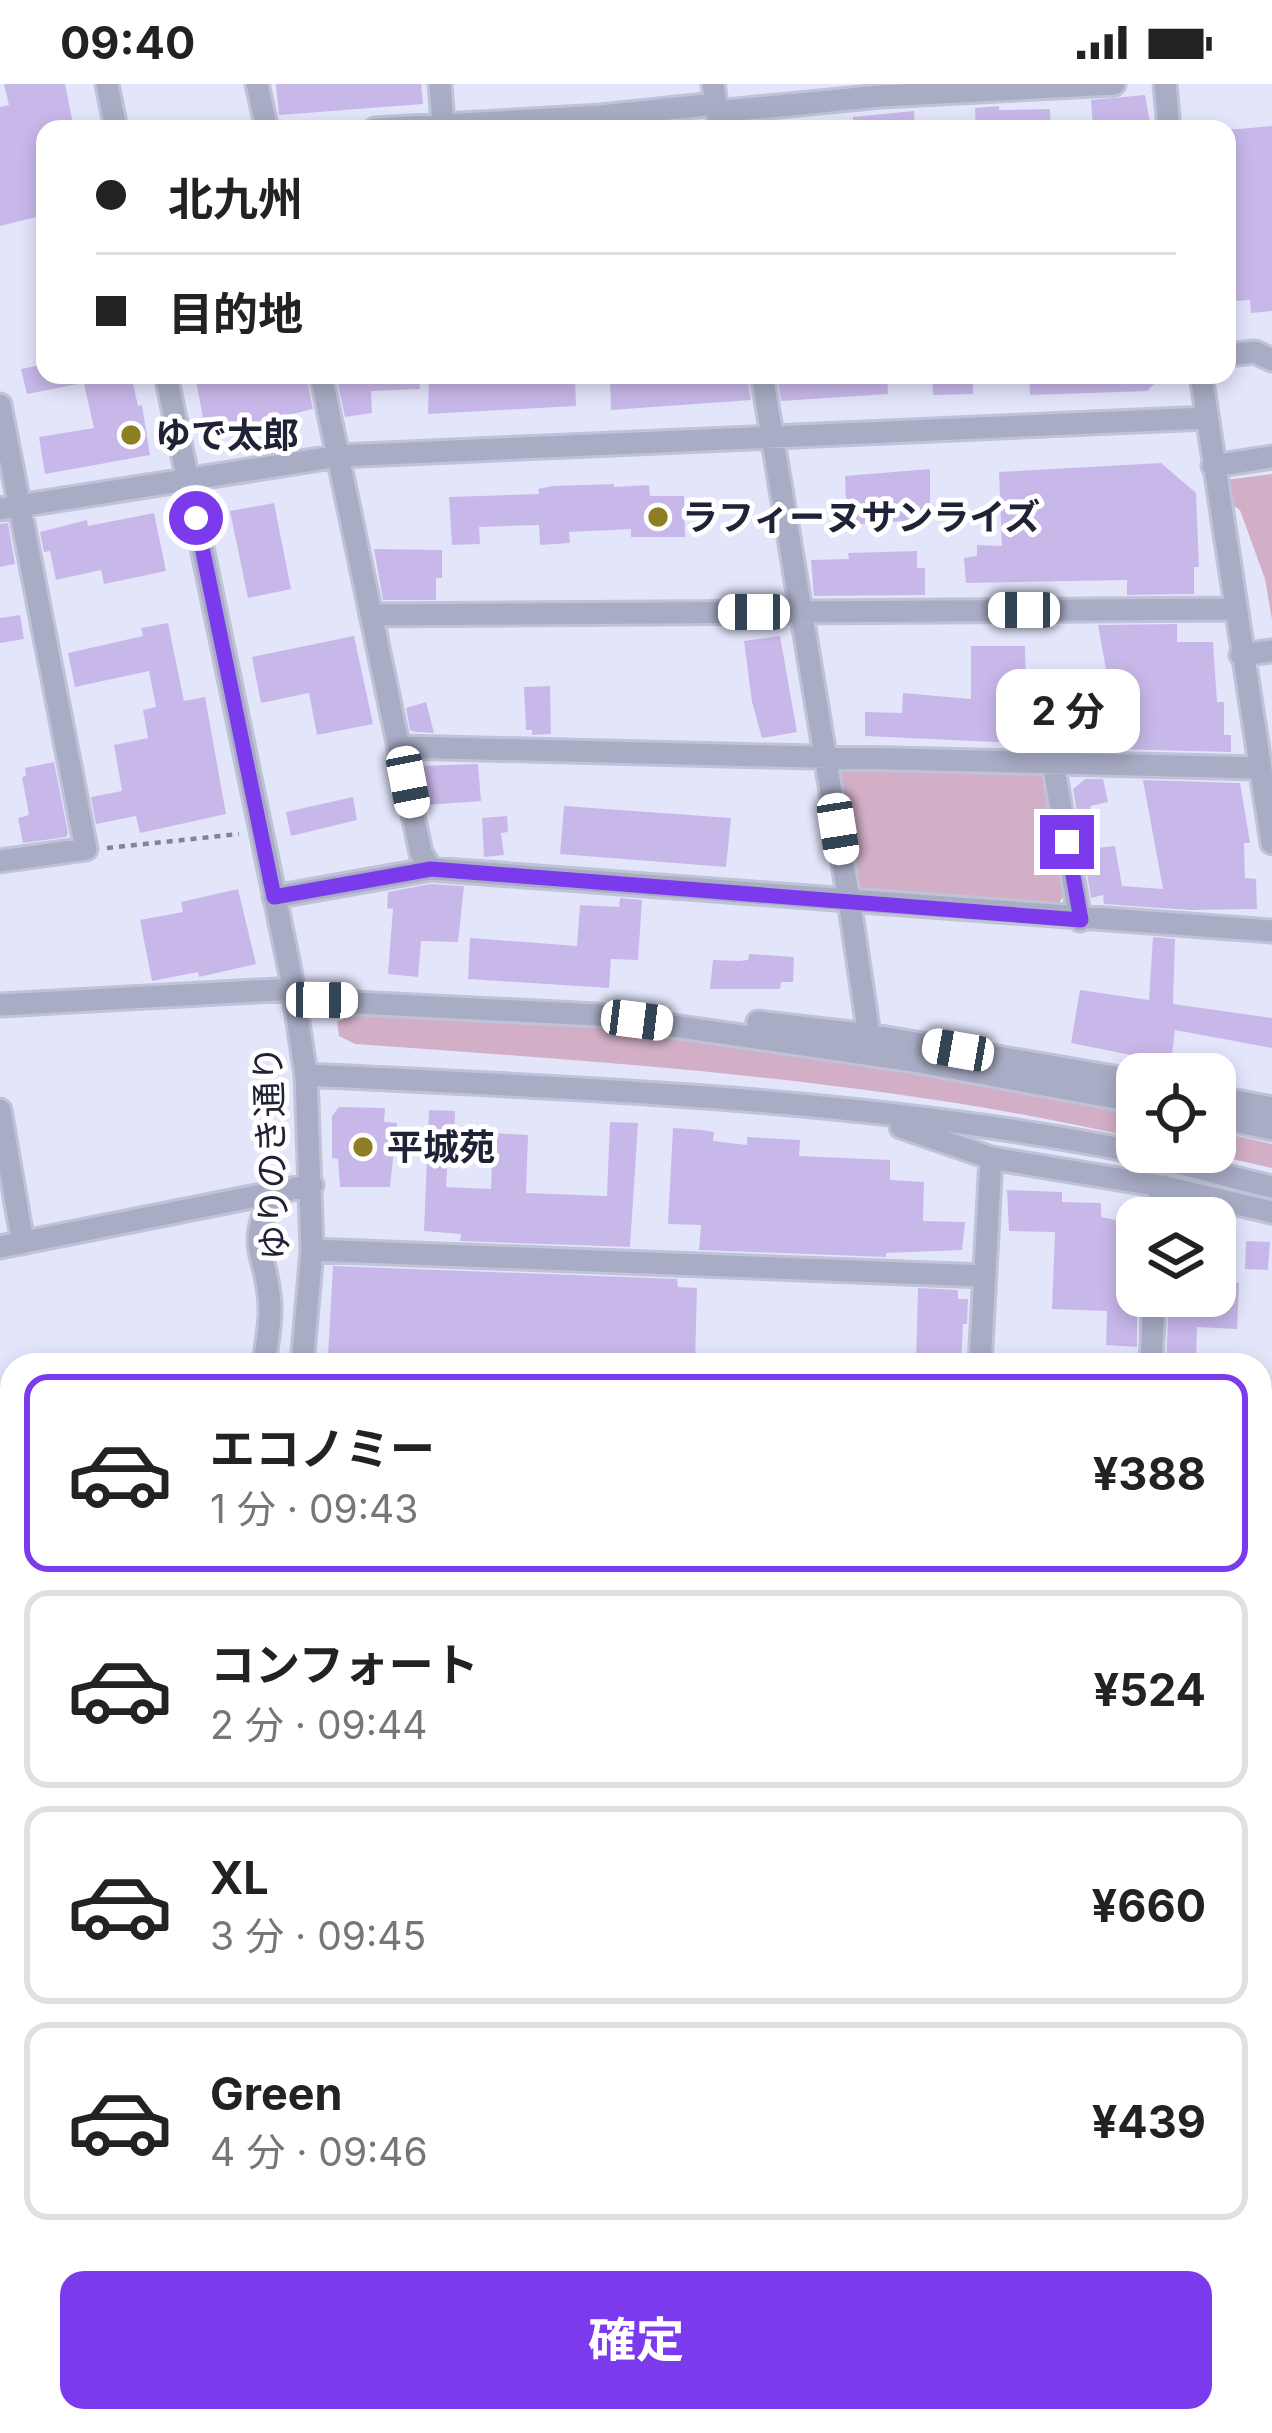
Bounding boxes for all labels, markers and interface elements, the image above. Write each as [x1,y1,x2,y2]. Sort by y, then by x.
text: 09:40 [60,15,195,70]
text: 北九州 [168,171,303,226]
text: 目的地 [168,286,303,341]
place label: ゆで太郎 [155,413,299,457]
marker: ゆで太郎 [118,422,144,448]
route start [169,491,223,545]
place label: ラフィーヌサンライズ [682,495,1040,539]
marker: ラフィーヌサンライズ [645,504,671,530]
car [988,592,1060,628]
car [718,594,790,630]
callout: 2 分 [995,668,1139,752]
text: 2 分 [1032,687,1104,734]
car [383,743,433,821]
car [815,791,861,867]
route end [1040,815,1094,869]
car [286,981,358,1019]
car [599,998,675,1042]
car [919,1026,997,1074]
street label: ゆりのき通り [245,1045,297,1261]
map controls [1116,1053,1236,1317]
button: locate [1116,1053,1236,1173]
place label: 平城苑 [387,1125,495,1169]
marker: 平城苑 [350,1134,376,1160]
button: layers [1116,1197,1236,1317]
icon: car [66,1419,174,1527]
text: エコノミー [210,1421,435,1476]
text: ¥388 [1093,1446,1206,1501]
text: 1 分 · 09:43 [210,1485,418,1532]
icon: car [66,1635,174,1743]
text: コンフォート [210,1637,479,1692]
text: ¥524 [1094,1662,1206,1717]
text: 2 分 · 09:44 [210,1701,427,1748]
text: XL [210,1850,269,1905]
icon: car [66,1851,174,1959]
text: ¥660 [1092,1878,1206,1933]
text: 3 分 · 09:45 [210,1912,426,1959]
text: Green [210,2066,343,2121]
icon: car [66,2067,174,2175]
text: ¥439 [1092,2094,1206,2149]
text: 4 分 · 09:46 [210,2128,428,2175]
button: 確定 [60,2271,1212,2409]

